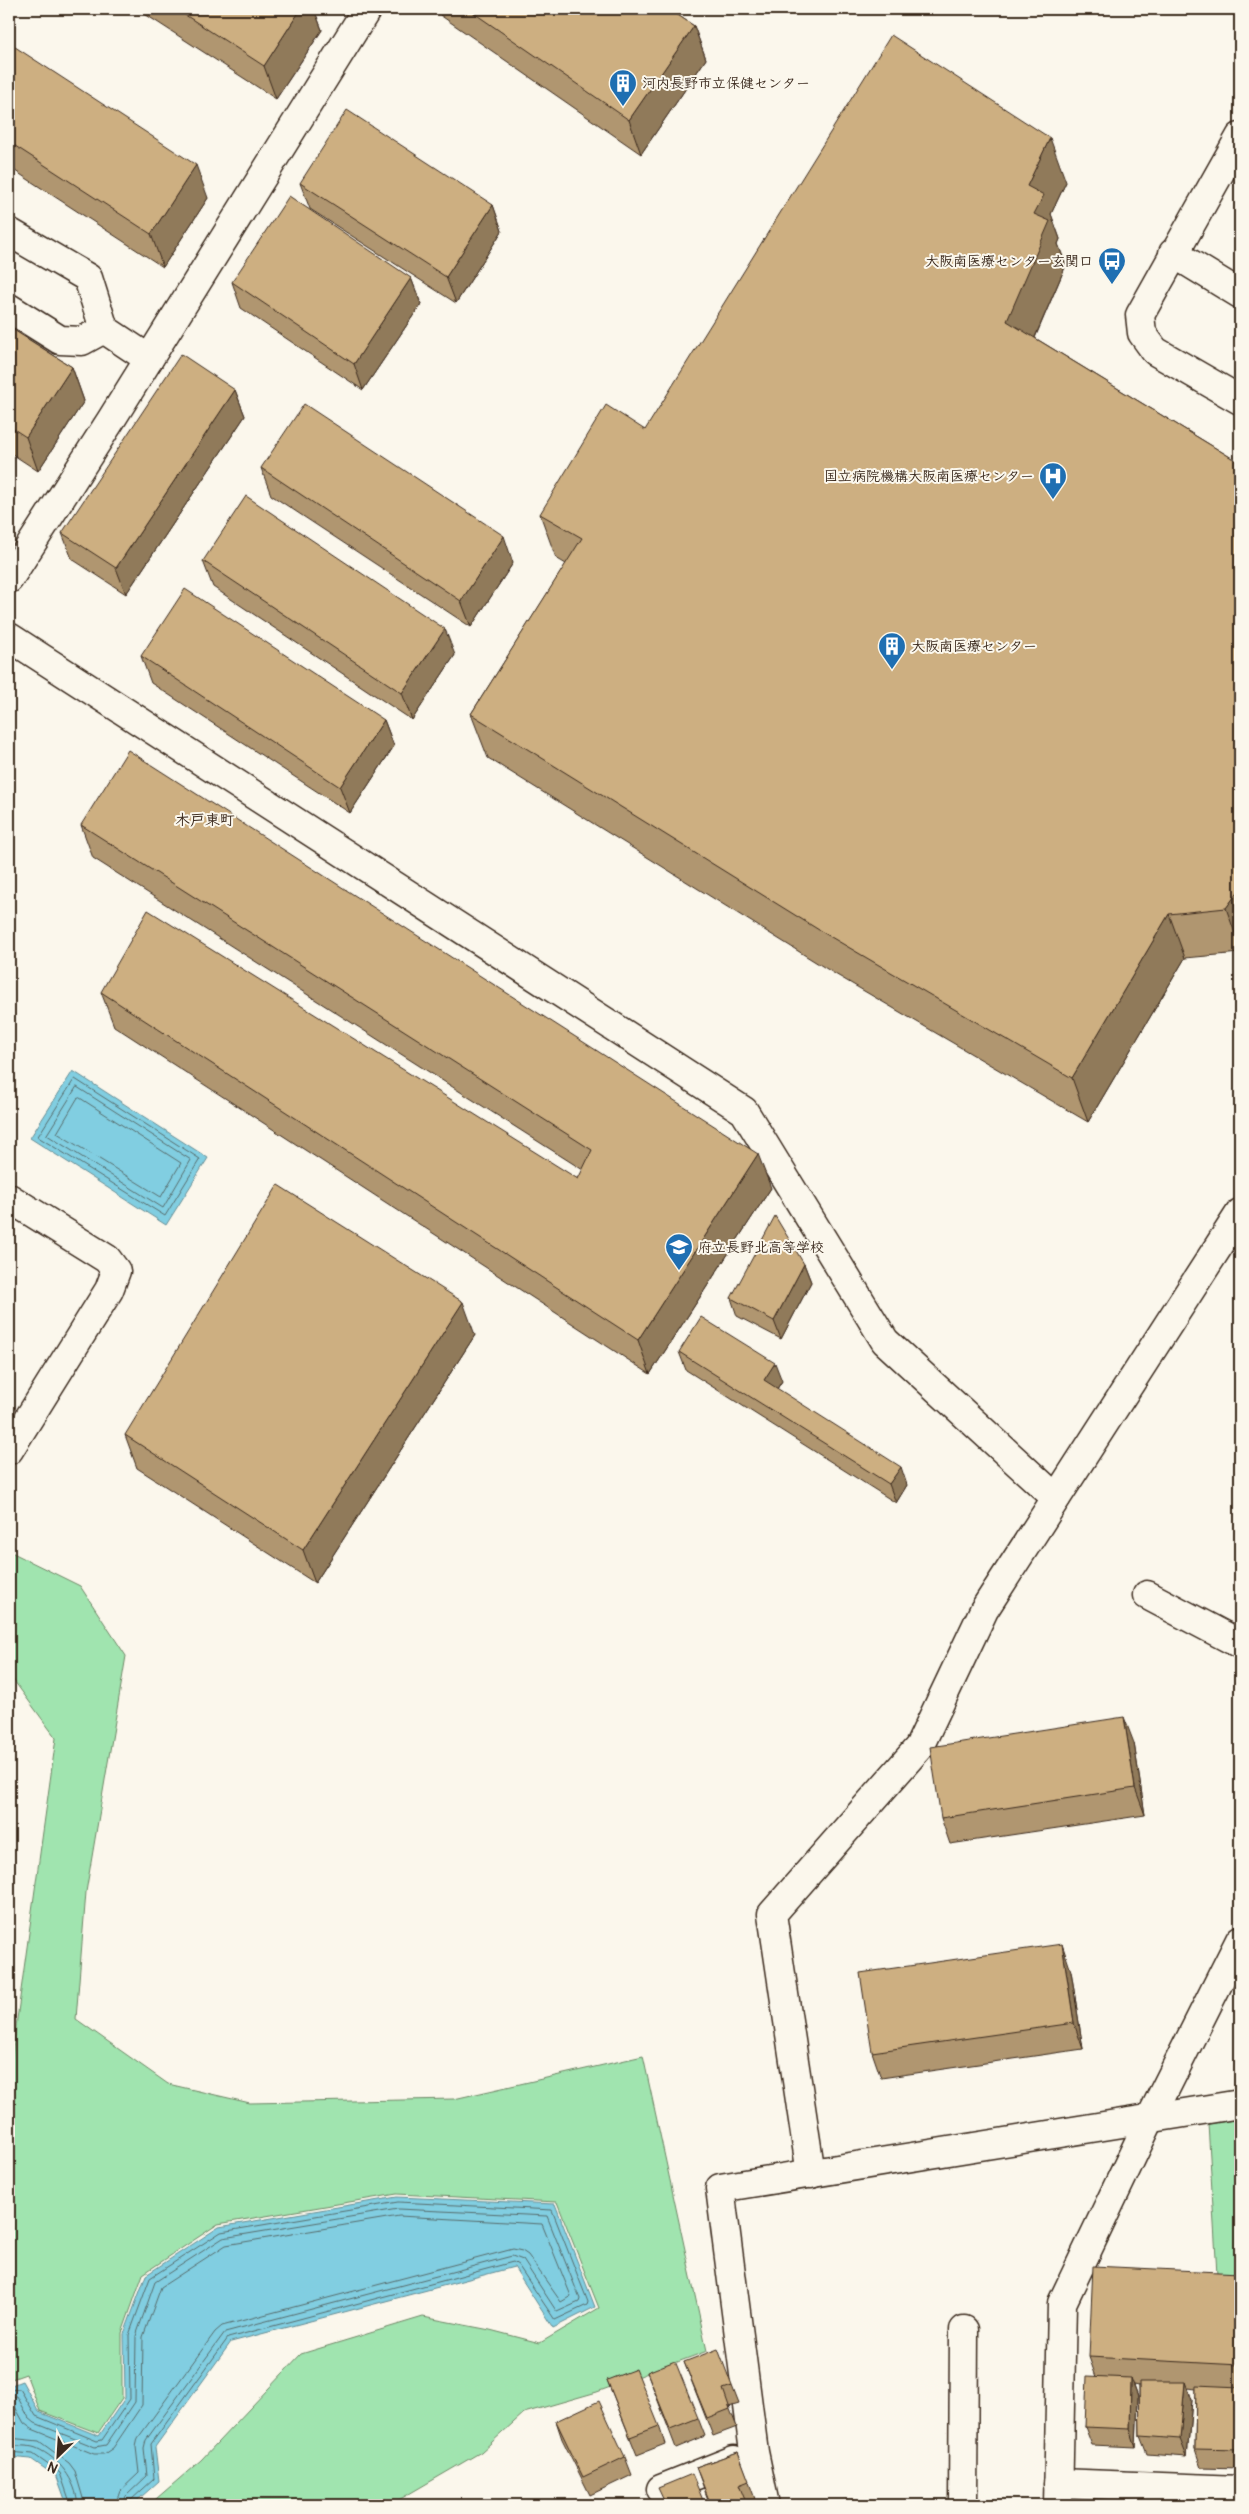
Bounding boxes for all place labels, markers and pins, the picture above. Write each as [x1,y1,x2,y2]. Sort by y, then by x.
building icon: 河内長野市立保健センター [608,68,638,107]
place label: 河内長野市立保健センター [642,75,810,92]
bus stop icon: 大阪南医療センター玄関口 [1097,246,1127,285]
place label: 大阪南医療センター玄関口 [925,253,1093,270]
hospital icon: 国立病院機構大阪南医療センター [1038,461,1068,500]
place label: 国立病院機構大阪南医療センター [824,468,1034,485]
building icon: 大阪南医療センター [877,631,907,670]
place label: 大阪南医療センター [911,638,1037,655]
school or university icon: 府立長野北高等学校 [664,1232,694,1271]
place label: 府立長野北高等学校 [698,1239,824,1256]

